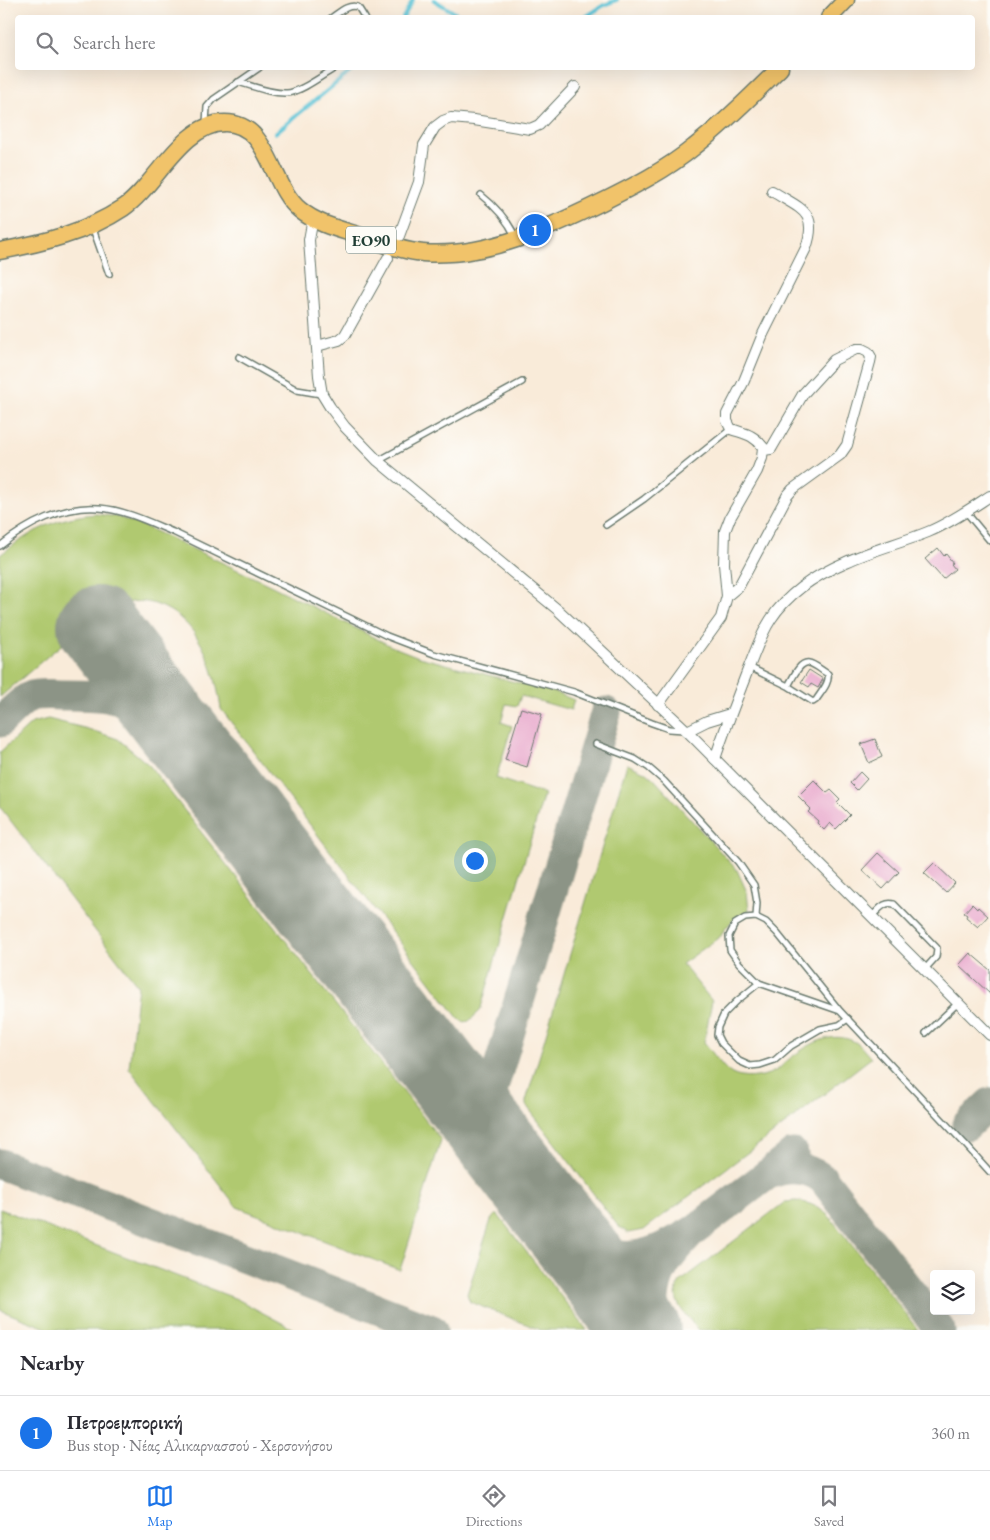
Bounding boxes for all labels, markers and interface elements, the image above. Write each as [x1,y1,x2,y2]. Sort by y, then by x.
search box [15,15,975,70]
icon: search [33,29,61,57]
text: Search here [73,30,155,55]
pin: 1 [519,211,551,249]
road number: ΕΟ90 [346,226,396,254]
your location [462,848,488,874]
map controls [930,1270,975,1315]
button: layers [930,1270,975,1315]
text: Nearby [20,1349,84,1376]
text: Πετροεμπορική [67,1410,183,1435]
text: 1 [32,1423,40,1444]
text: 360 m [931,1423,970,1444]
text: Bus stop · Νέας Αλικαρνασσού - Χερσονήσου [67,1435,333,1456]
tab: Map [146,1482,174,1530]
tab: Directions [466,1482,522,1530]
tab: Saved [814,1482,844,1530]

